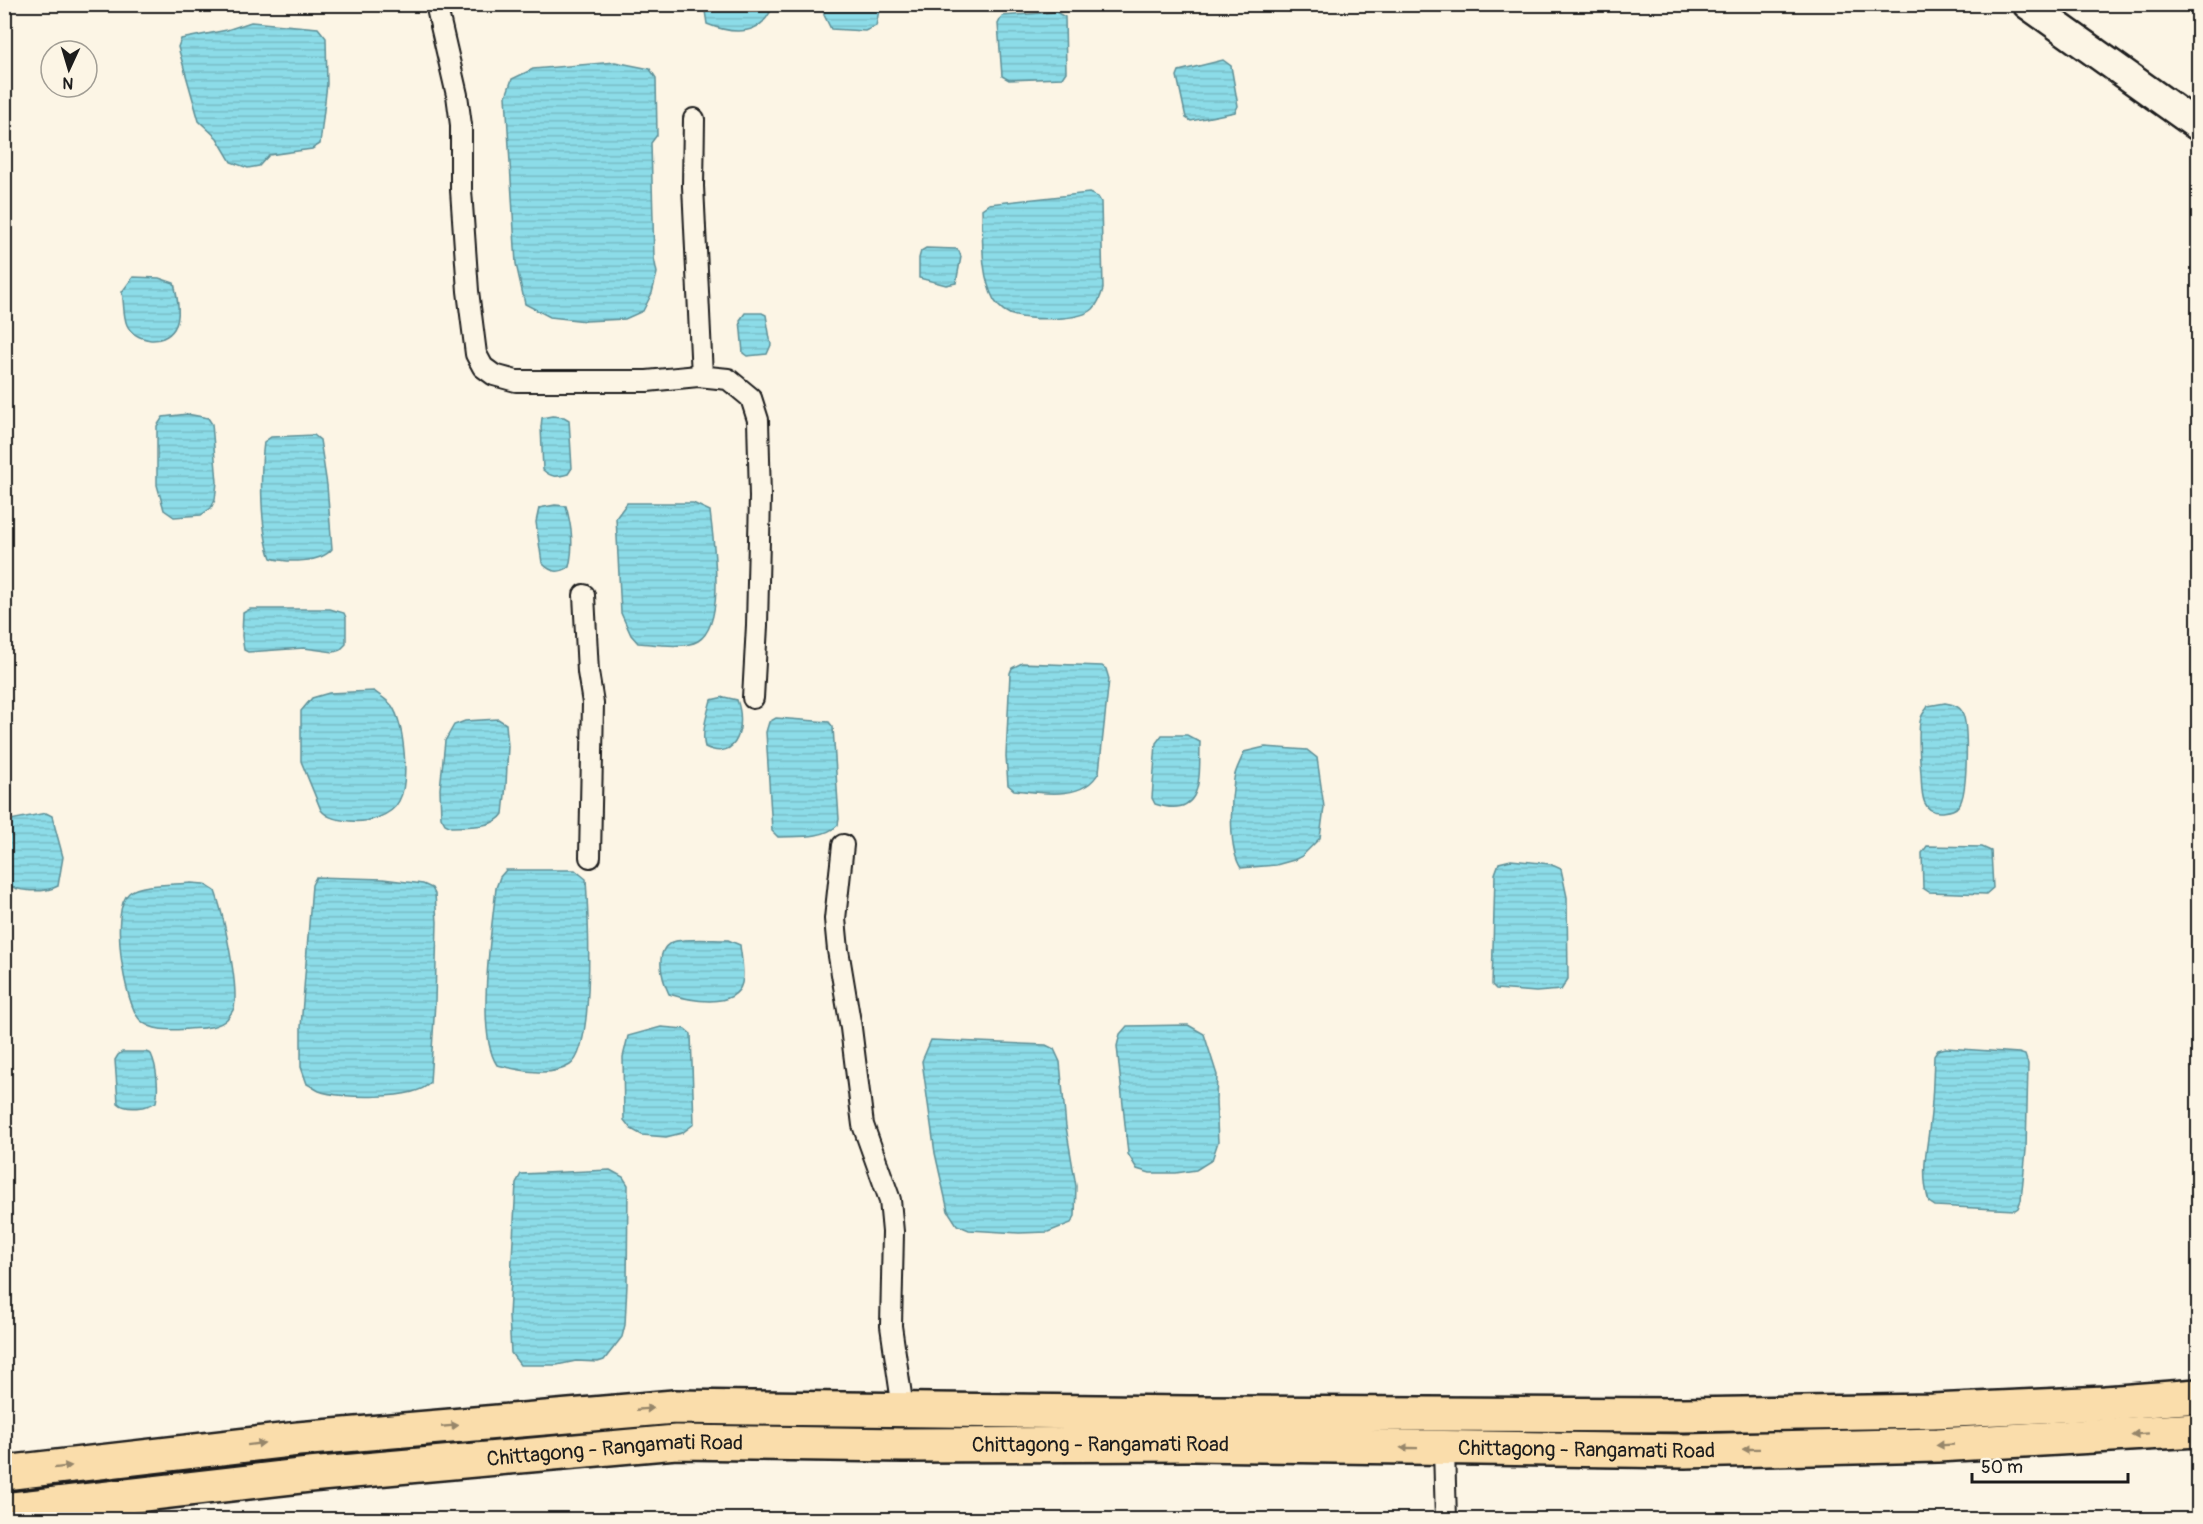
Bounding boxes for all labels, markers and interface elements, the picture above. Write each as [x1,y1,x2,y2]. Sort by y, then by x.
north arrow [39,39,99,99]
text: N [62,73,74,93]
one-way arrow [635,1404,654,1414]
one-way arrow [441,1421,460,1431]
street label: Chittagong - Rangamati Road [485,1429,743,1473]
one-way arrow [2131,1429,2150,1439]
street label: Chittagong - Rangamati Road [972,1431,1229,1459]
street label: Chittagong - Rangamati Road [1458,1435,1715,1465]
one-way arrow [247,1439,266,1449]
one-way arrow [1936,1440,1955,1449]
one-way arrow [1399,1443,1418,1453]
one-way arrow [1741,1445,1760,1454]
scale bar [1972,1446,2128,1484]
text: 50 m [1981,1456,2023,1479]
one-way arrow [53,1462,72,1471]

